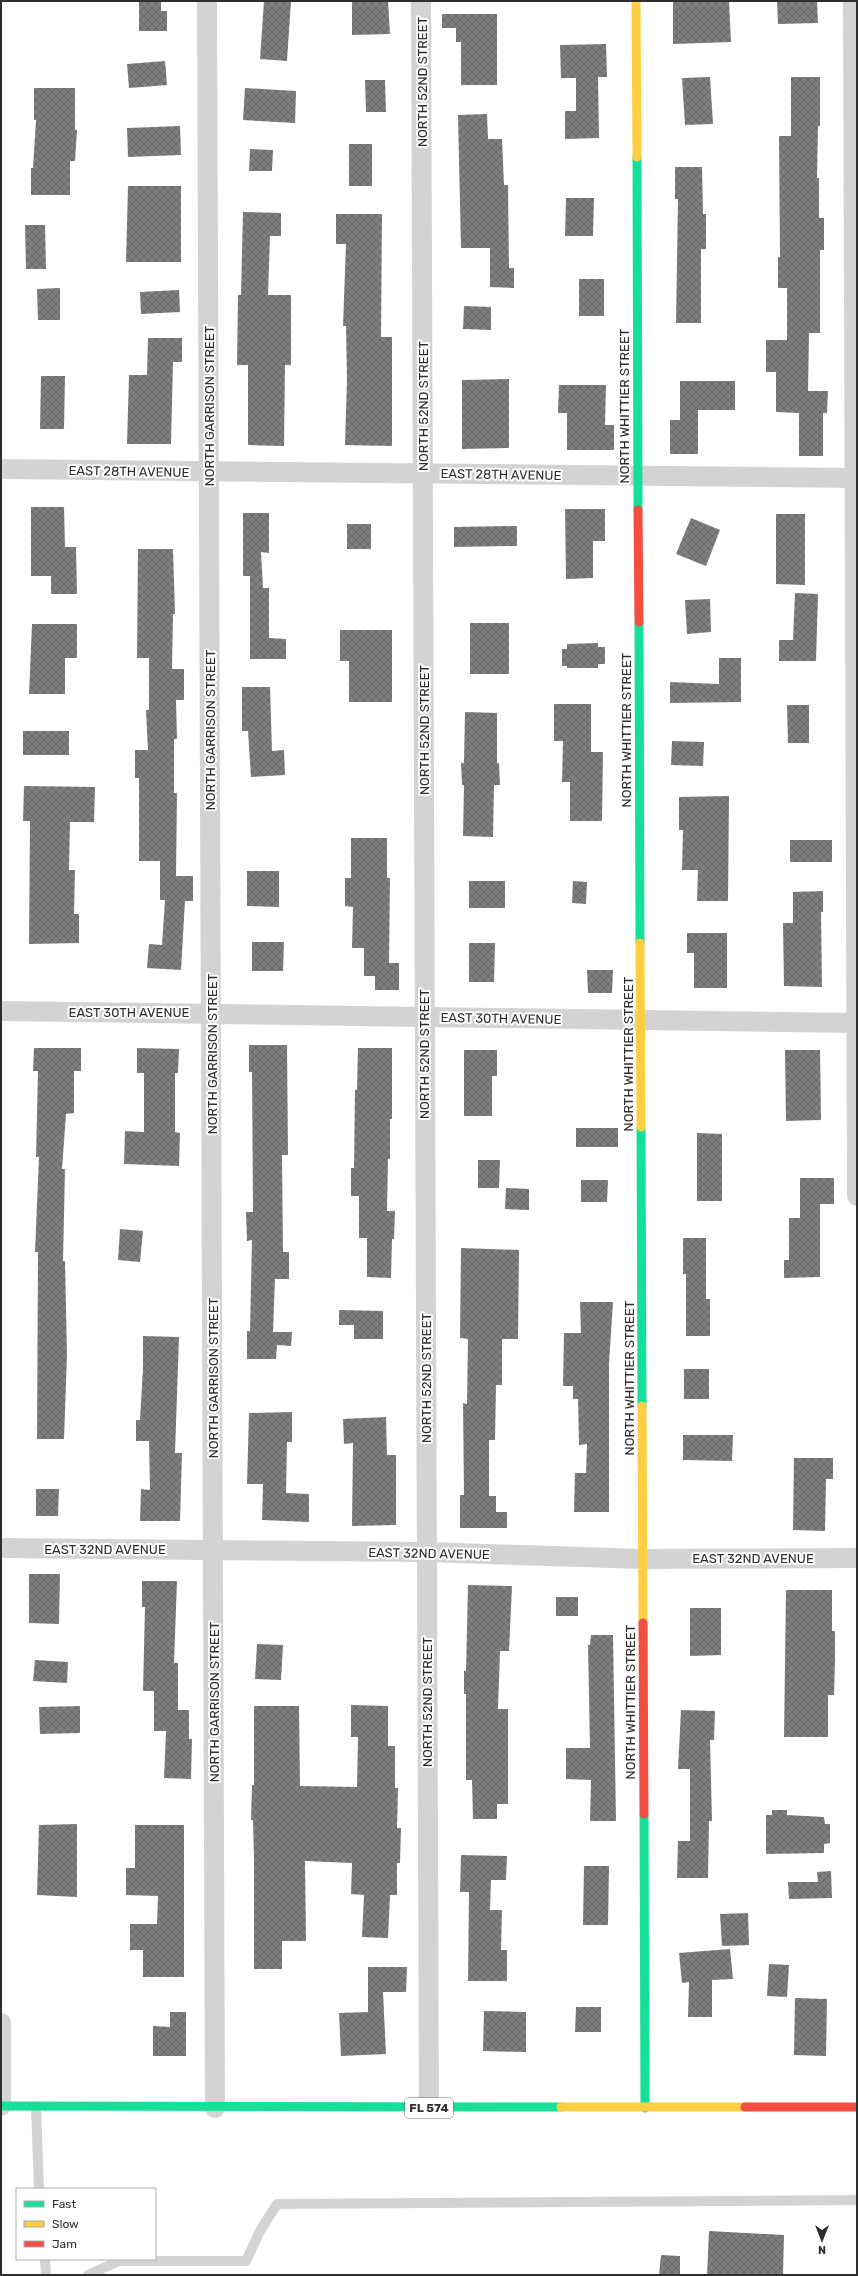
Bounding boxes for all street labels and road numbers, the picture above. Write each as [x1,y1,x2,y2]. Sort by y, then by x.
street label: NORTH 52ND STREET [415,16,430,147]
street label: NORTH GARRISON STREET [202,325,217,486]
street label: NORTH WHITTIER STREET [617,328,632,483]
street label: NORTH 52ND STREET [416,340,431,471]
street label: EAST 28TH AVENUE [68,463,190,480]
street label: EAST 28TH AVENUE [440,466,562,483]
street label: NORTH GARRISON STREET [203,649,218,810]
street label: NORTH WHITTIER STREET [619,652,634,807]
street label: NORTH 52ND STREET [417,664,432,795]
street label: NORTH GARRISON STREET [205,973,220,1134]
street label: NORTH WHITTIER STREET [621,976,636,1131]
street label: NORTH 52ND STREET [417,988,432,1119]
street label: EAST 30TH AVENUE [69,1005,190,1020]
street label: EAST 30TH AVENUE [440,1010,562,1027]
street label: NORTH GARRISON STREET [206,1297,221,1458]
street label: NORTH WHITTIER STREET [622,1300,637,1455]
street label: NORTH 52ND STREET [419,1312,434,1443]
street label: EAST 32ND AVENUE [44,1542,166,1557]
street label: EAST 32ND AVENUE [368,1545,490,1562]
street label: EAST 32ND AVENUE [692,1551,814,1566]
street label: NORTH GARRISON STREET [207,1621,222,1782]
street label: NORTH WHITTIER STREET [623,1624,638,1779]
street label: NORTH 52ND STREET [420,1636,435,1767]
road number: FL 574 [405,2098,453,2118]

